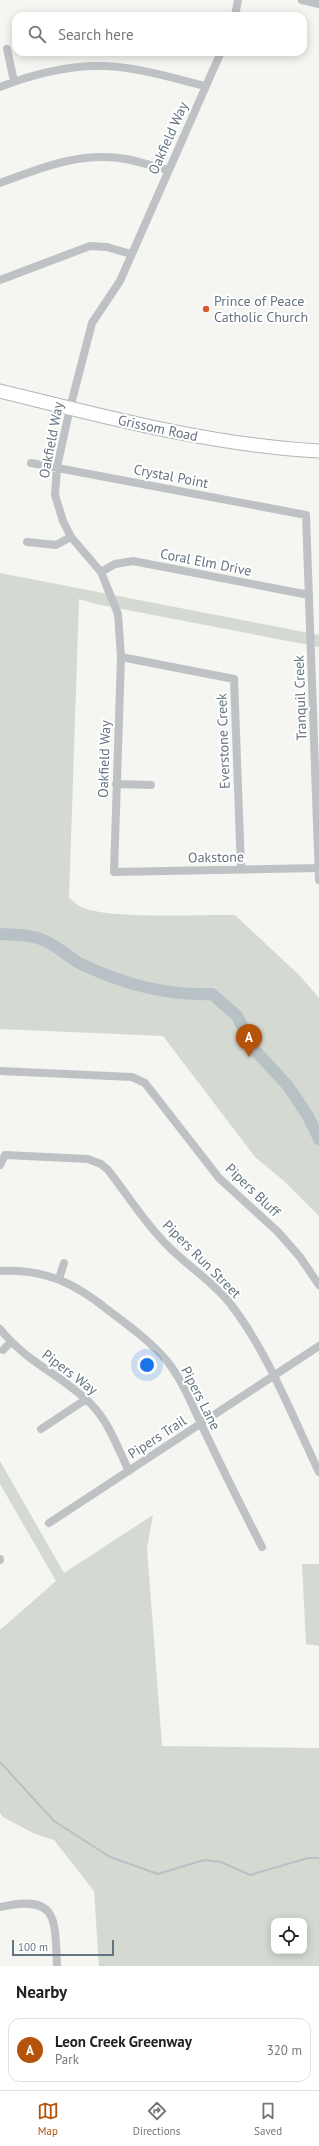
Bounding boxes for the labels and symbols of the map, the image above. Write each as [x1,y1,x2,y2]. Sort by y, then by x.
street label: Oakfield Way [144,99,192,177]
place label: Prince of Peace Catholic Church [214,292,308,326]
marker: Prince of Peace Catholic Church [201,304,211,314]
street label: Oakfield Way [35,400,67,480]
street label: Grissom Road [116,411,200,445]
street label: Crystal Point [132,460,210,492]
street label: Coral Elm Drive [159,544,253,580]
street label: Tranquil Creek [290,655,310,741]
street label: Everstone Creek [212,693,234,789]
street label: Oakfield Way [94,720,114,798]
street label: Oakstone [188,848,244,866]
pin: A [236,1024,262,1057]
street label: Pipers Bluff [222,1159,285,1221]
street label: Pipers Run Street [159,1216,245,1302]
street label: Pipers Way [39,1345,102,1399]
your location [137,1355,157,1375]
street label: Pipers Lane [177,1363,225,1433]
street label: Pipers Trail [124,1411,190,1463]
scale bar [12,1938,114,1957]

